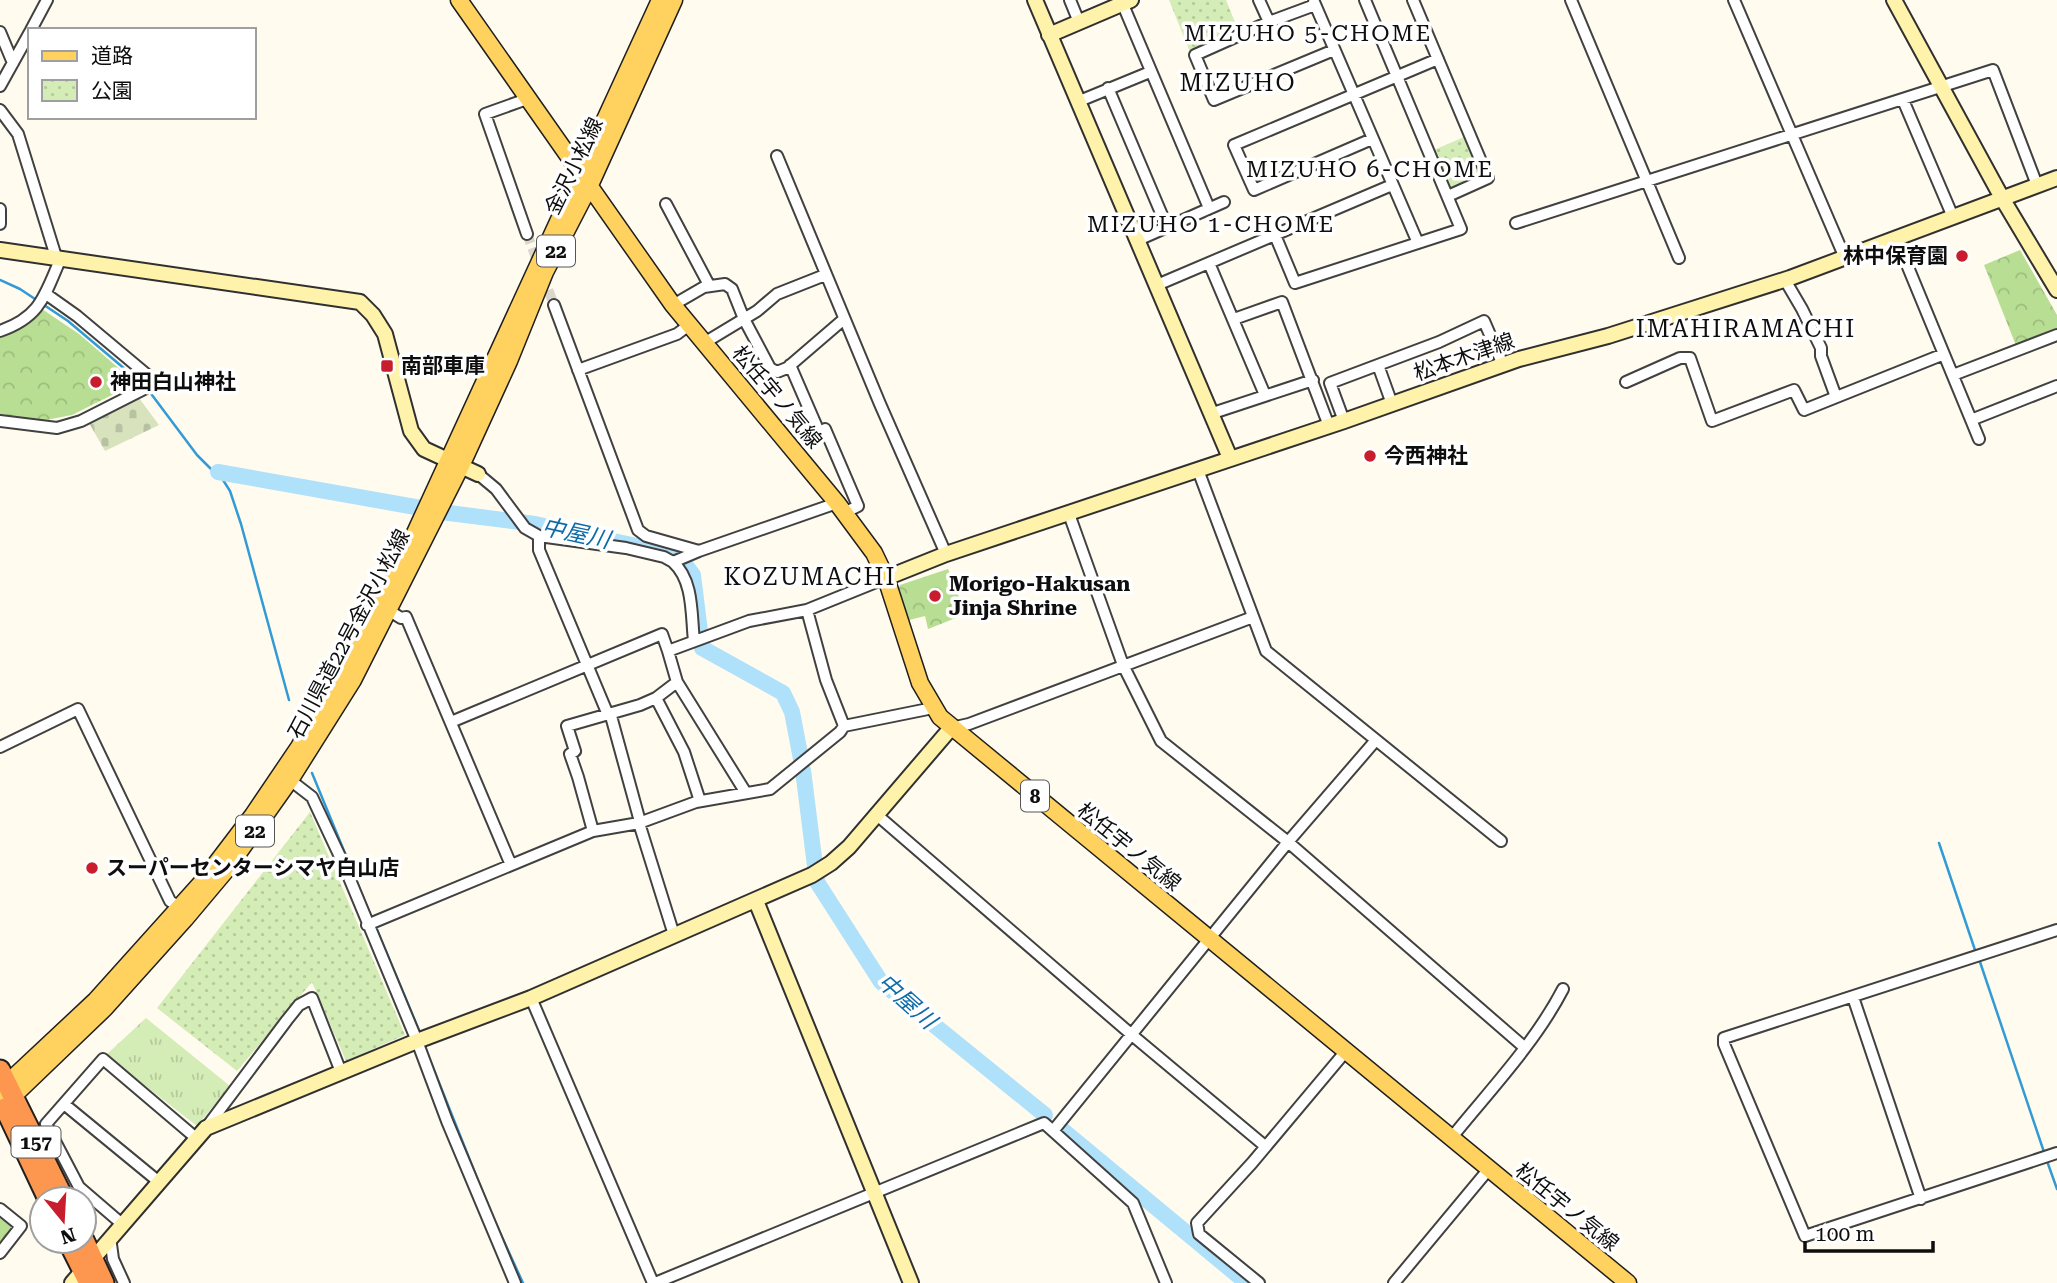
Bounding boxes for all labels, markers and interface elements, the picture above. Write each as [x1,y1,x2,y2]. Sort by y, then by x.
district label: MIZUHO 5-CHOME [1184,20,1432,47]
legend [28,28,256,119]
text: 道路 [91,44,133,68]
district label: MIZUHO [1179,69,1297,97]
text: 公園 [91,79,133,103]
street label: 金沢小松線 [540,114,608,218]
district label: MIZUHO 6-CHOME [1246,156,1494,183]
district label: MIZUHO 1-CHOME [1087,211,1335,238]
road number: 22 [537,235,575,266]
place label: 林中保育園 [1843,244,1948,268]
marker: 林中保育園 [1954,248,1970,264]
district label: IMAHIRAMACHI [1636,315,1856,343]
street label: 松本木津線 [1410,329,1518,385]
street label: 松任宇ノ気線 [727,341,827,453]
place label: 南部車庫 [401,354,485,378]
marker: 南部車庫 [379,358,395,374]
place label: 神田白山神社 [110,370,236,394]
marker: 神田白山神社 [88,374,104,390]
place label: 今西神社 [1384,444,1468,468]
marker: 今西神社 [1362,448,1378,464]
water label: 中屋川 [539,513,615,554]
street label: 石川県道22号金沢小松線 [284,525,414,743]
district label: KOZUMACHI [724,563,897,591]
place label: Morigo-Hakusan Jinja Shrine [949,572,1130,620]
marker: Morigo-Hakusan Jinja Shrine [927,588,943,604]
road number: 8 [1021,780,1049,811]
street label: 松任宇ノ気線 [1072,798,1186,896]
road number: 22 [236,816,274,846]
place label: スーパーセンターシマヤ白山店 [106,856,399,880]
marker: スーパーセンターシマヤ白山店 [84,860,100,876]
water label: 中屋川 [872,968,944,1036]
road number: 157 [12,1126,60,1158]
street label: 松任宇ノ気線 [1510,1158,1624,1256]
north arrow [28,1185,98,1255]
scale bar [1805,1210,1933,1254]
text: N [57,1222,79,1249]
text: 100 m [1815,1222,1875,1246]

